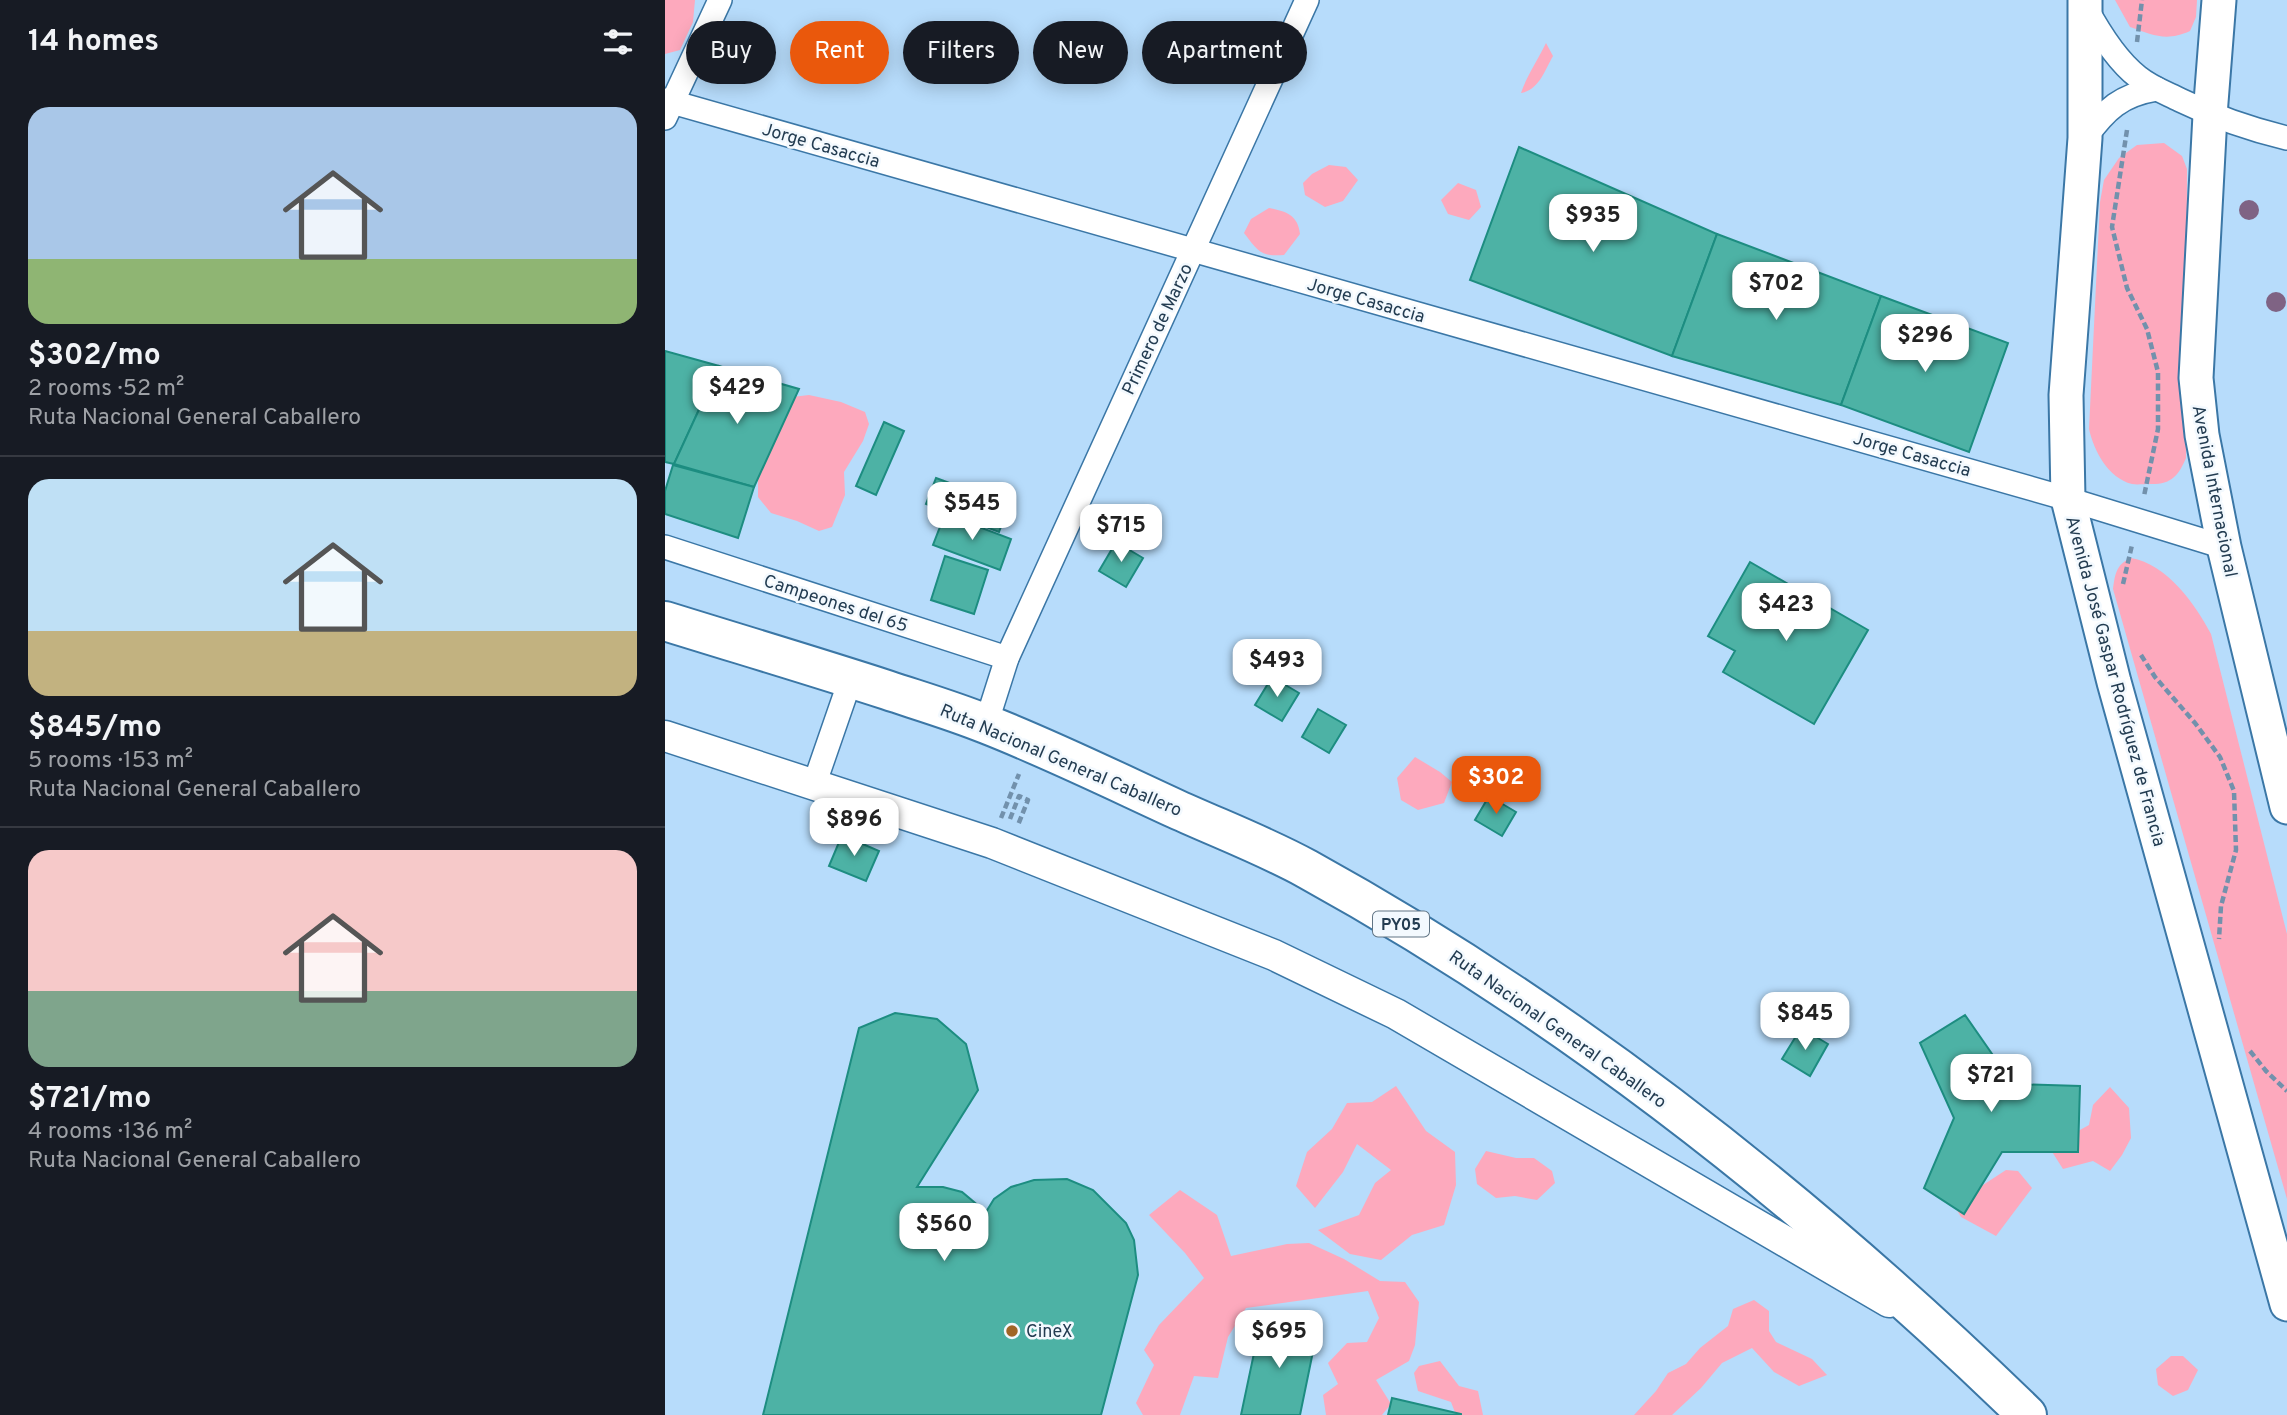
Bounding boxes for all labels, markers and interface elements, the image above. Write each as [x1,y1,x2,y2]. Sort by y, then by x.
chip: Buy [686,21,776,84]
chip: Rent [790,21,889,84]
chip: Filters [903,21,1019,84]
chip: New [1033,21,1128,84]
chip: Apartment [1142,21,1307,84]
icon: filters [599,23,637,61]
text: 14 homes [28,24,159,61]
street label: Jorge Casaccia [759,119,882,174]
icon: home [270,152,396,278]
pin: $935 [1552,194,1634,254]
text: $935 [1565,202,1621,231]
street label: Primero de Marzo [1118,260,1199,399]
pin: $702 [1735,262,1817,322]
text: $702 [1748,270,1804,299]
street label: Jorge Casaccia [1304,274,1427,329]
pin: $296 [1884,314,1966,374]
text: $296 [1897,322,1953,351]
text: $302/mo [28,338,161,375]
pin: $429 [696,366,778,426]
text: $429 [709,374,765,403]
text: 2 rooms · 52 m² [28,375,184,404]
street label: Avenida Internacional [2186,403,2242,579]
text: Ruta Nacional General Caballero [28,404,361,433]
street label: Jorge Casaccia [1850,428,1973,483]
pin: $545 [931,482,1013,542]
text: $545 [943,490,1001,519]
pin: $715 [1080,504,1162,564]
text: $715 [1096,512,1146,541]
street label: Avenida José Gaspar Rodríguez de Francia [2059,513,2170,849]
icon: home [270,524,396,650]
street label: Campeones del 65 [760,570,911,639]
pin: $423 [1745,584,1827,643]
text: $423 [1758,591,1814,620]
pin: $493 [1236,640,1318,699]
text: $493 [1249,647,1305,676]
street label: Ruta Nacional General Caballero [936,700,1185,823]
text: $845/mo [28,710,162,747]
text: 5 rooms · 153 m² [28,747,193,776]
pin: $302 [1455,756,1537,816]
text: $302 [1468,764,1524,793]
text: Ruta Nacional General Caballero [28,776,361,805]
pin: $896 [813,798,895,858]
text: $896 [826,806,882,835]
icon: home [270,895,396,1021]
road number: PY05 [1373,912,1429,936]
street label: Ruta Nacional General Caballero [1444,946,1671,1114]
pin: $845 [1764,992,1846,1052]
text: $845 [1776,1000,1834,1029]
pin: $721 [1950,1054,2032,1114]
text: $721 [1966,1062,2016,1091]
text: $721/mo [28,1081,151,1118]
text: 4 rooms · 136 m² [28,1118,192,1147]
text: Ruta Nacional General Caballero [28,1147,361,1176]
pin: $560 [903,1204,985,1263]
text: $560 [915,1211,973,1240]
pin: $695 [1238,1310,1320,1370]
text: $695 [1251,1318,1307,1347]
place label: CineX [1026,1321,1073,1344]
marker: CineX [1004,1323,1020,1339]

